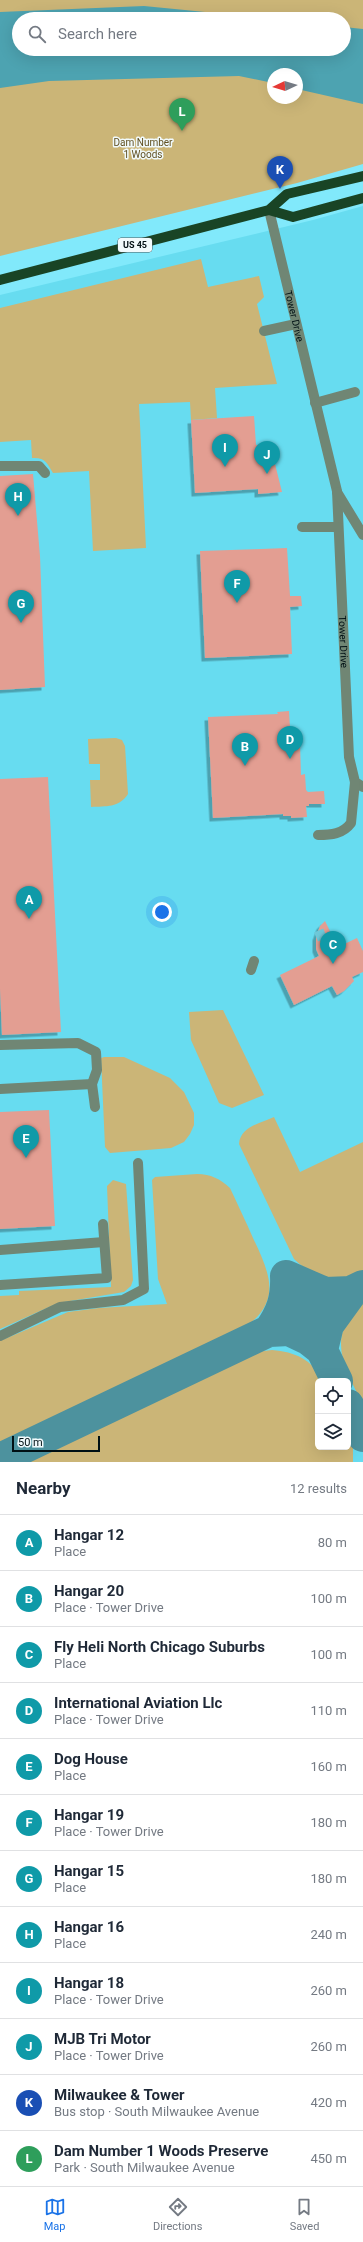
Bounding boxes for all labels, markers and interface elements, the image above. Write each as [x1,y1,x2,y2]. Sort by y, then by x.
search box [12,12,351,56]
icon: search [26,23,48,45]
text: Search here [58,25,137,43]
north arrow [267,68,303,104]
pin: L [169,98,195,131]
park label: Dam Number 1 Woods [114,137,173,160]
pin: K [267,156,293,189]
road number: US 45 [118,238,152,252]
street label: Tower Drive [283,289,306,343]
pin: I [212,434,238,467]
pin: J [254,441,280,474]
pin: H [5,483,31,516]
pin: F [224,570,250,603]
pin: G [8,590,34,623]
street label: Tower Drive [337,615,350,668]
pin: D [277,726,303,759]
pin: B [232,733,258,766]
pin: A [16,886,42,919]
your location [152,902,172,922]
pin: C [320,931,346,964]
pin: E [13,1125,39,1158]
map controls [315,1378,351,1450]
button: locate [315,1378,351,1414]
button: layers [315,1414,351,1450]
scale bar [12,1434,100,1453]
text: 50 m [18,1436,43,1449]
text: Nearby [16,1478,71,1498]
text: 12 results [290,1481,347,1496]
text: Hangar 12 [54,1526,124,1544]
text: A [25,1535,33,1550]
text: 80 m [318,1535,347,1550]
text: Place [54,1544,86,1559]
text: Hangar 20 [54,1582,124,1600]
text: B [25,1591,33,1606]
text: 100 m [310,1591,347,1606]
text: Place · Tower Drive [54,1600,164,1615]
text: Fly Heli North Chicago Suburbs [54,1638,265,1656]
text: C [25,1647,33,1662]
text: 100 m [310,1647,347,1662]
text: Place [54,1656,86,1671]
text: International Aviation Llc [54,1694,222,1712]
text: D [25,1703,33,1718]
text: 110 m [310,1703,347,1718]
text: Place · Tower Drive [54,1712,164,1727]
text: Dog House [54,1750,128,1768]
text: E [25,1759,33,1774]
text: 160 m [310,1759,347,1774]
text: Place [54,1768,86,1783]
text: Hangar 19 [54,1806,124,1824]
text: F [25,1815,33,1830]
text: 180 m [310,1815,347,1830]
text: Place · Tower Drive [54,1824,164,1839]
text: Hangar 15 [54,1862,124,1880]
text: G [25,1871,33,1886]
text: 180 m [310,1871,347,1886]
text: Place [54,1880,86,1895]
text: Hangar 16 [54,1918,124,1936]
text: H [24,1927,34,1942]
text: 240 m [310,1927,347,1942]
text: Place [54,1936,86,1951]
text: Hangar 18 [54,1974,124,1992]
text: I [27,1983,31,1998]
text: 260 m [310,1983,347,1998]
text: Place · Tower Drive [54,1992,164,2007]
text: MJB Tri Motor [54,2030,151,2048]
text: J [25,2039,33,2054]
text: 260 m [310,2039,347,2054]
text: Place · Tower Drive [54,2048,164,2063]
text: Milwaukee & Tower [54,2086,185,2104]
text: K [25,2095,33,2110]
text: 420 m [310,2095,347,2110]
text: Bus stop · South Milwaukee Avenue [54,2104,259,2119]
text: Dam Number 1 Woods Preserve [54,2142,268,2160]
text: L [25,2151,33,2166]
text: 450 m [310,2151,347,2166]
text: Park · South Milwaukee Avenue [54,2160,235,2175]
tab: Map [44,2196,66,2233]
tab: Directions [153,2196,202,2233]
tab: Saved [290,2196,319,2233]

